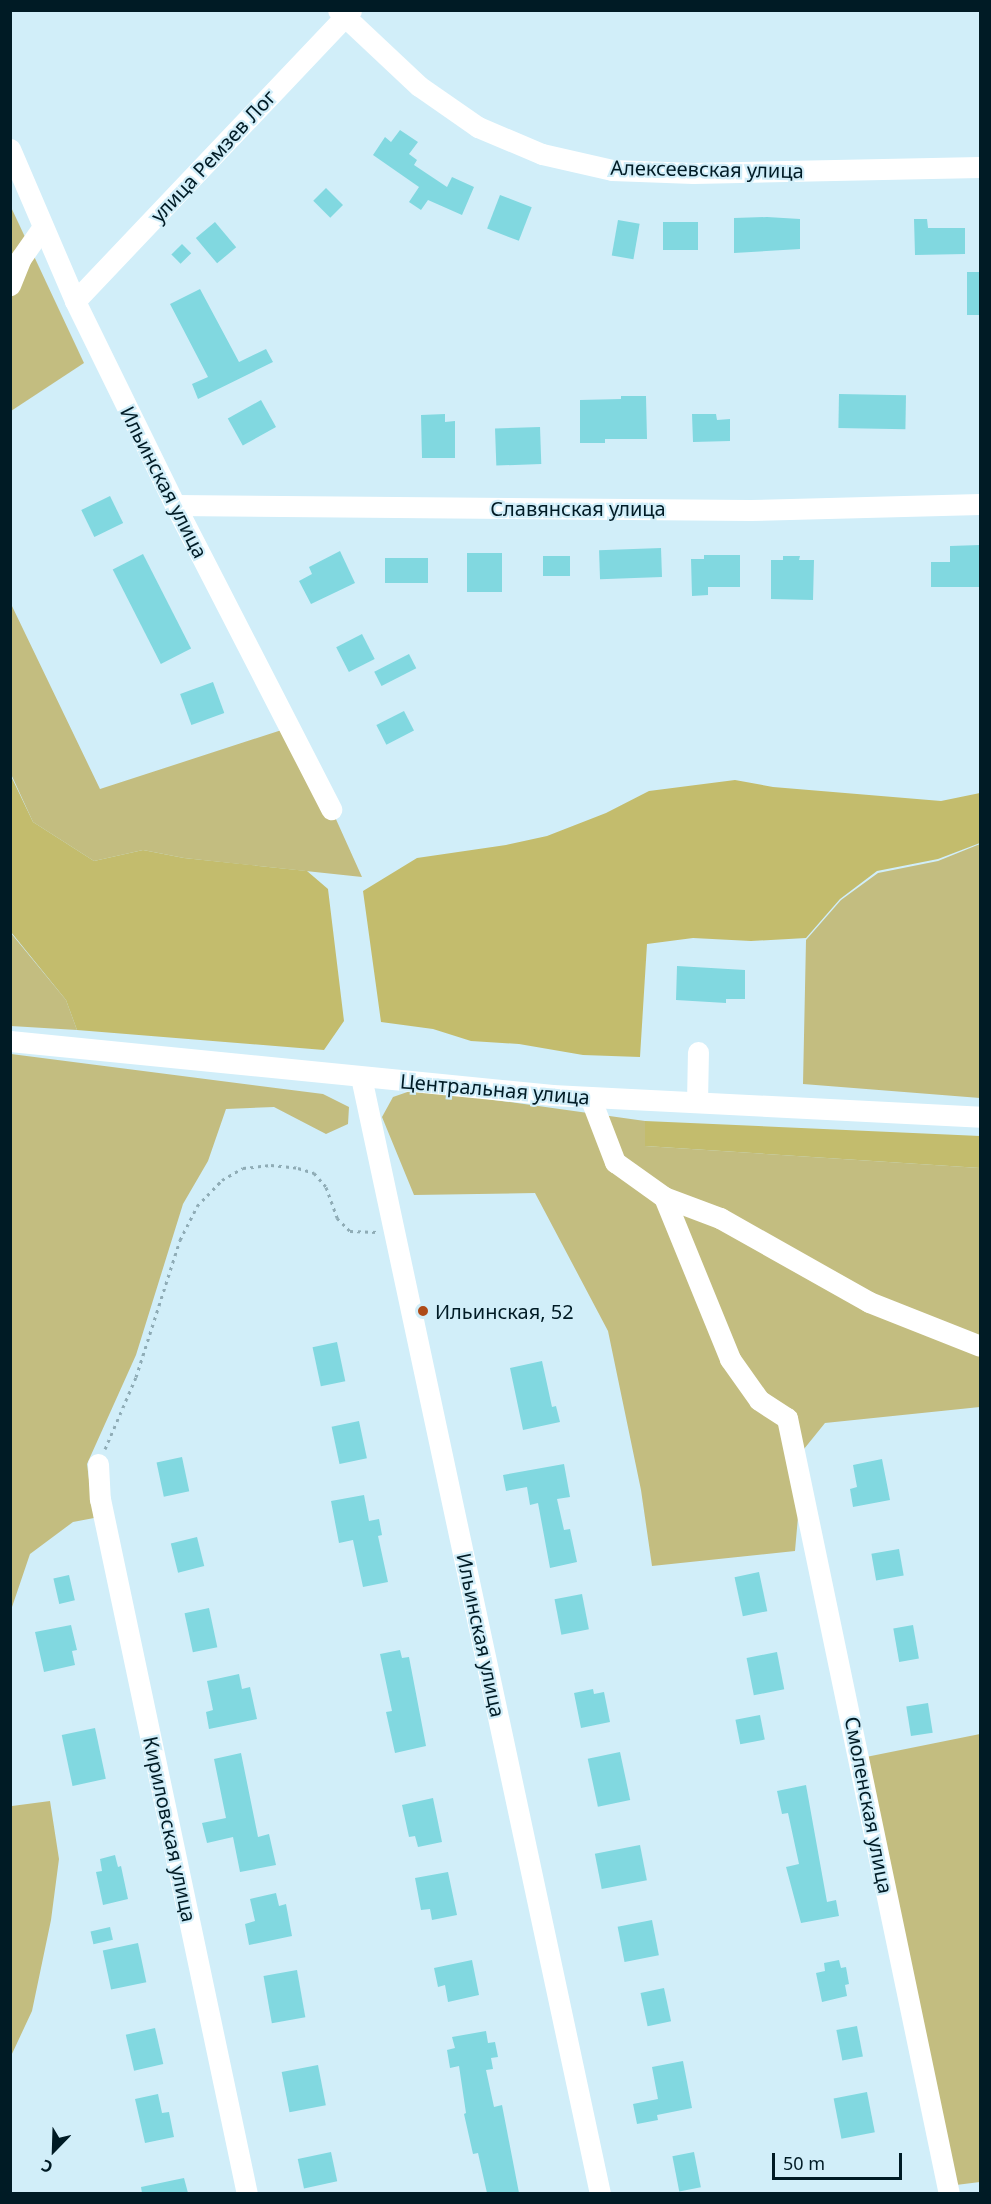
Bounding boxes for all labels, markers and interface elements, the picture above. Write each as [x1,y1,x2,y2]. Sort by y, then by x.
street label: улица Ремзев Лог [146,85,280,227]
street label: Алексеевская улица [610,155,804,183]
street label: Ильинская улица [115,402,213,562]
street label: Славянская улица [490,496,666,520]
street label: Центральная улица [399,1069,591,1109]
place label: Ильинская, 52 [435,1299,574,1323]
marker: Ильинская, 52 [416,1304,430,1318]
street label: Ильинская улица [452,1551,510,1719]
street label: Смоленская улица [840,1715,898,1895]
street label: Кириловская улица [139,1734,201,1924]
north arrow [24,2120,84,2180]
scale bar [775,2141,906,2179]
text: 50 m [783,2151,825,2175]
text: С [38,2154,56,2179]

